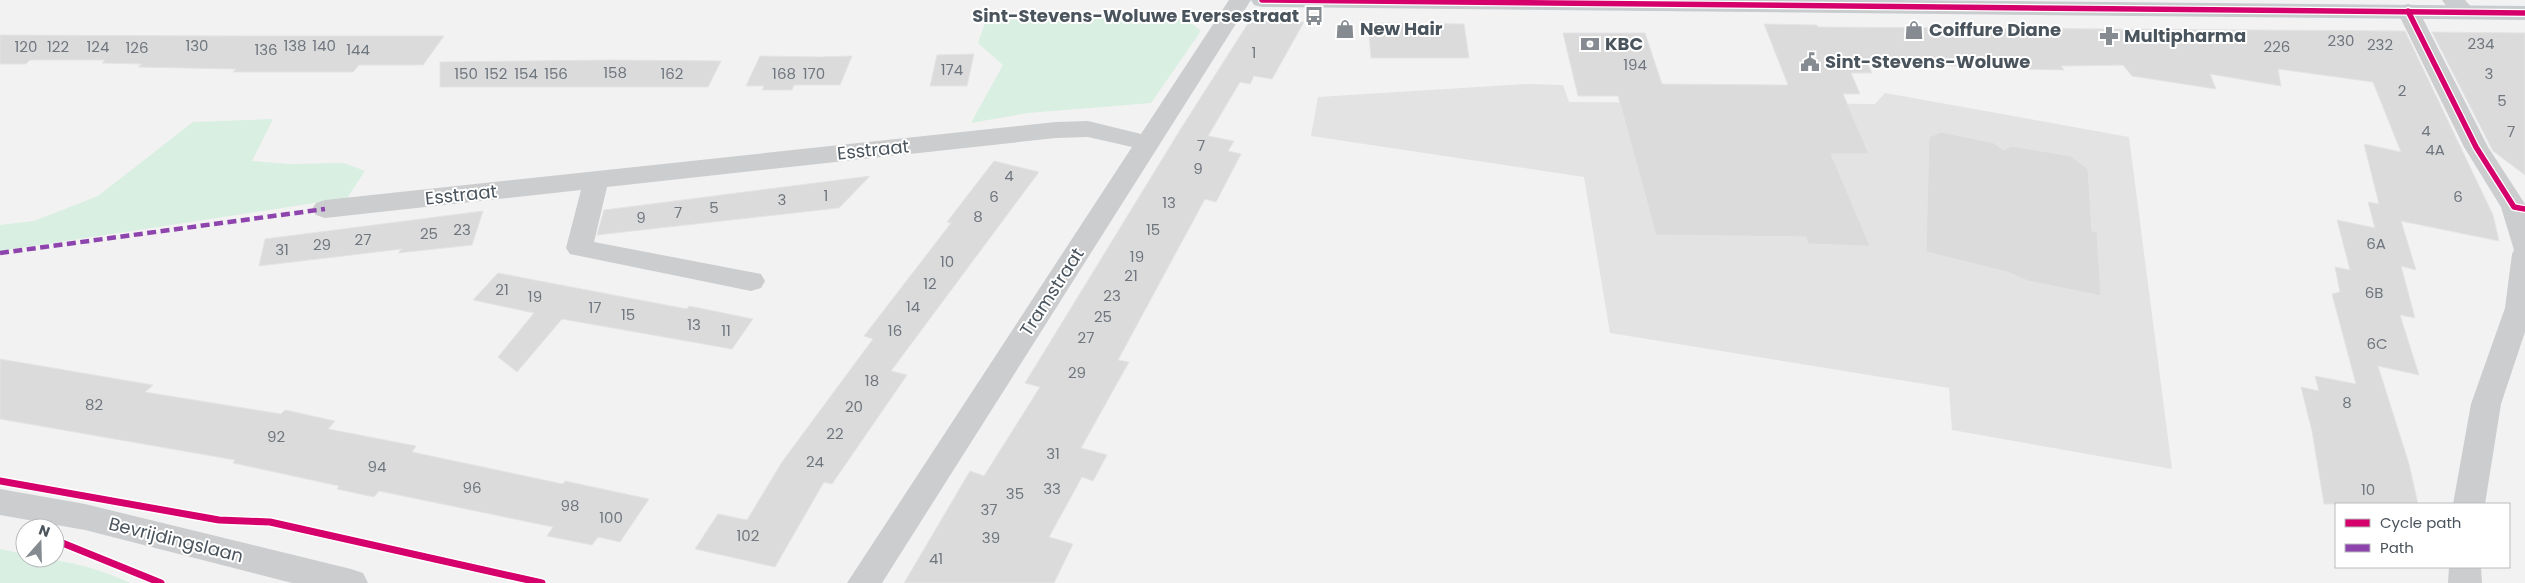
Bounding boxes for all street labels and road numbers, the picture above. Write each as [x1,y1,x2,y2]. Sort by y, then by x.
street label: Esstraat [836,133,910,166]
street label: Esstraat [424,178,498,211]
street label: Tramstraat [1014,243,1089,341]
street label: Bevrijdingslaan [106,511,246,568]

